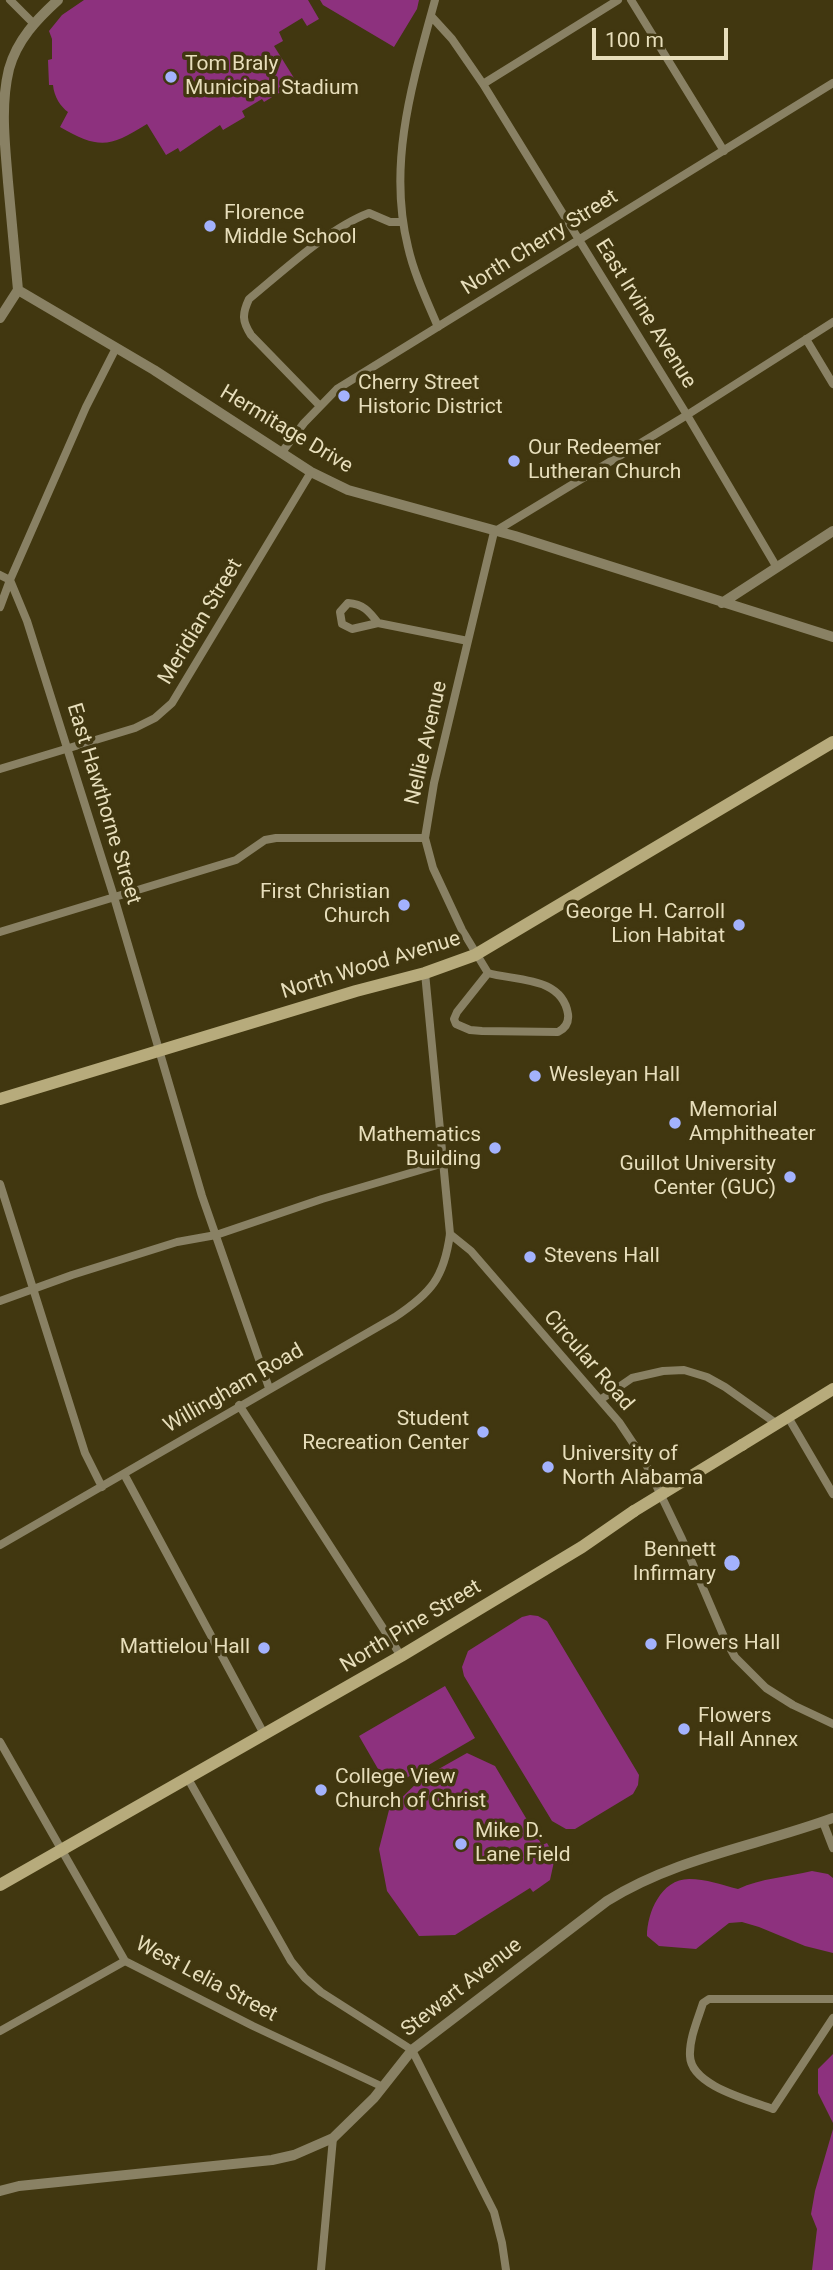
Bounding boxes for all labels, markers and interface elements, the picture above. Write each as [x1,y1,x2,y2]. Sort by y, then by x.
scale bar [595,14,732,58]
text: 100 m [605,28,664,52]
place label: Tom Braly Municipal Stadium [185,52,359,102]
marker: Tom Braly Municipal Stadium [163,69,179,85]
street label: North Cherry Street [457,185,623,301]
place label: Florence Middle School [224,201,357,251]
marker: Florence Middle School [202,218,218,234]
street label: East Irvine Avenue [589,235,701,393]
place label: Cherry Street Historic District [358,371,503,421]
street label: Hermitage Drive [215,380,357,480]
marker: Cherry Street Historic District [336,388,352,404]
place label: Our Redeemer Lutheran Church [528,436,681,486]
marker: Our Redeemer Lutheran Church [506,453,522,469]
street label: Meridian Street [154,555,248,689]
street label: Nellie Avenue [401,679,453,807]
street label: East Hawthorne Street [60,700,146,908]
place label: First Christian Church [260,880,390,930]
marker: First Christian Church [396,897,412,913]
place label: George H. Carroll Lion Habitat [565,900,725,950]
marker: George H. Carroll Lion Habitat [731,917,747,933]
street label: North Wood Avenue [278,927,464,1005]
place label: Wesleyan Hall [549,1063,680,1089]
marker: Wesleyan Hall [527,1068,543,1084]
place label: Memorial Amphitheater [689,1098,816,1148]
marker: Memorial Amphitheater [667,1115,683,1131]
place label: Mathematics Building [358,1123,481,1173]
marker: Mathematics Building [487,1140,503,1156]
place label: Guillot University Center (GUC) [619,1152,776,1202]
marker: Guillot University Center (GUC) [782,1169,798,1185]
place label: Stevens Hall [544,1244,660,1270]
marker: Stevens Hall [522,1249,538,1265]
street label: Circular Road [537,1305,639,1417]
street label: Willingham Road [160,1339,308,1439]
place label: Student Recreation Center [302,1407,469,1457]
marker: Student Recreation Center [475,1424,491,1440]
place label: University of North Alabama [562,1442,704,1492]
marker: University of North Alabama [540,1459,556,1475]
place label: Bennett Infirmary [633,1538,716,1588]
marker: Bennett Infirmary [722,1553,742,1573]
street label: North Pine Street [336,1575,486,1679]
place label: Flowers Hall [665,1631,780,1657]
place label: Mattielou Hall [120,1635,250,1661]
marker: Flowers Hall [643,1636,659,1652]
marker: Mattielou Hall [256,1640,272,1656]
place label: Flowers Hall Annex [698,1704,798,1754]
marker: Flowers Hall Annex [676,1721,692,1737]
place label: College View Church of Christ [335,1765,486,1815]
marker: College View Church of Christ [313,1782,329,1798]
place label: Mike D. Lane Field [475,1819,570,1869]
marker: Mike D. Lane Field [453,1836,469,1852]
street label: West Lelia Street [131,1932,281,2028]
street label: Stewart Avenue [397,1933,527,2043]

